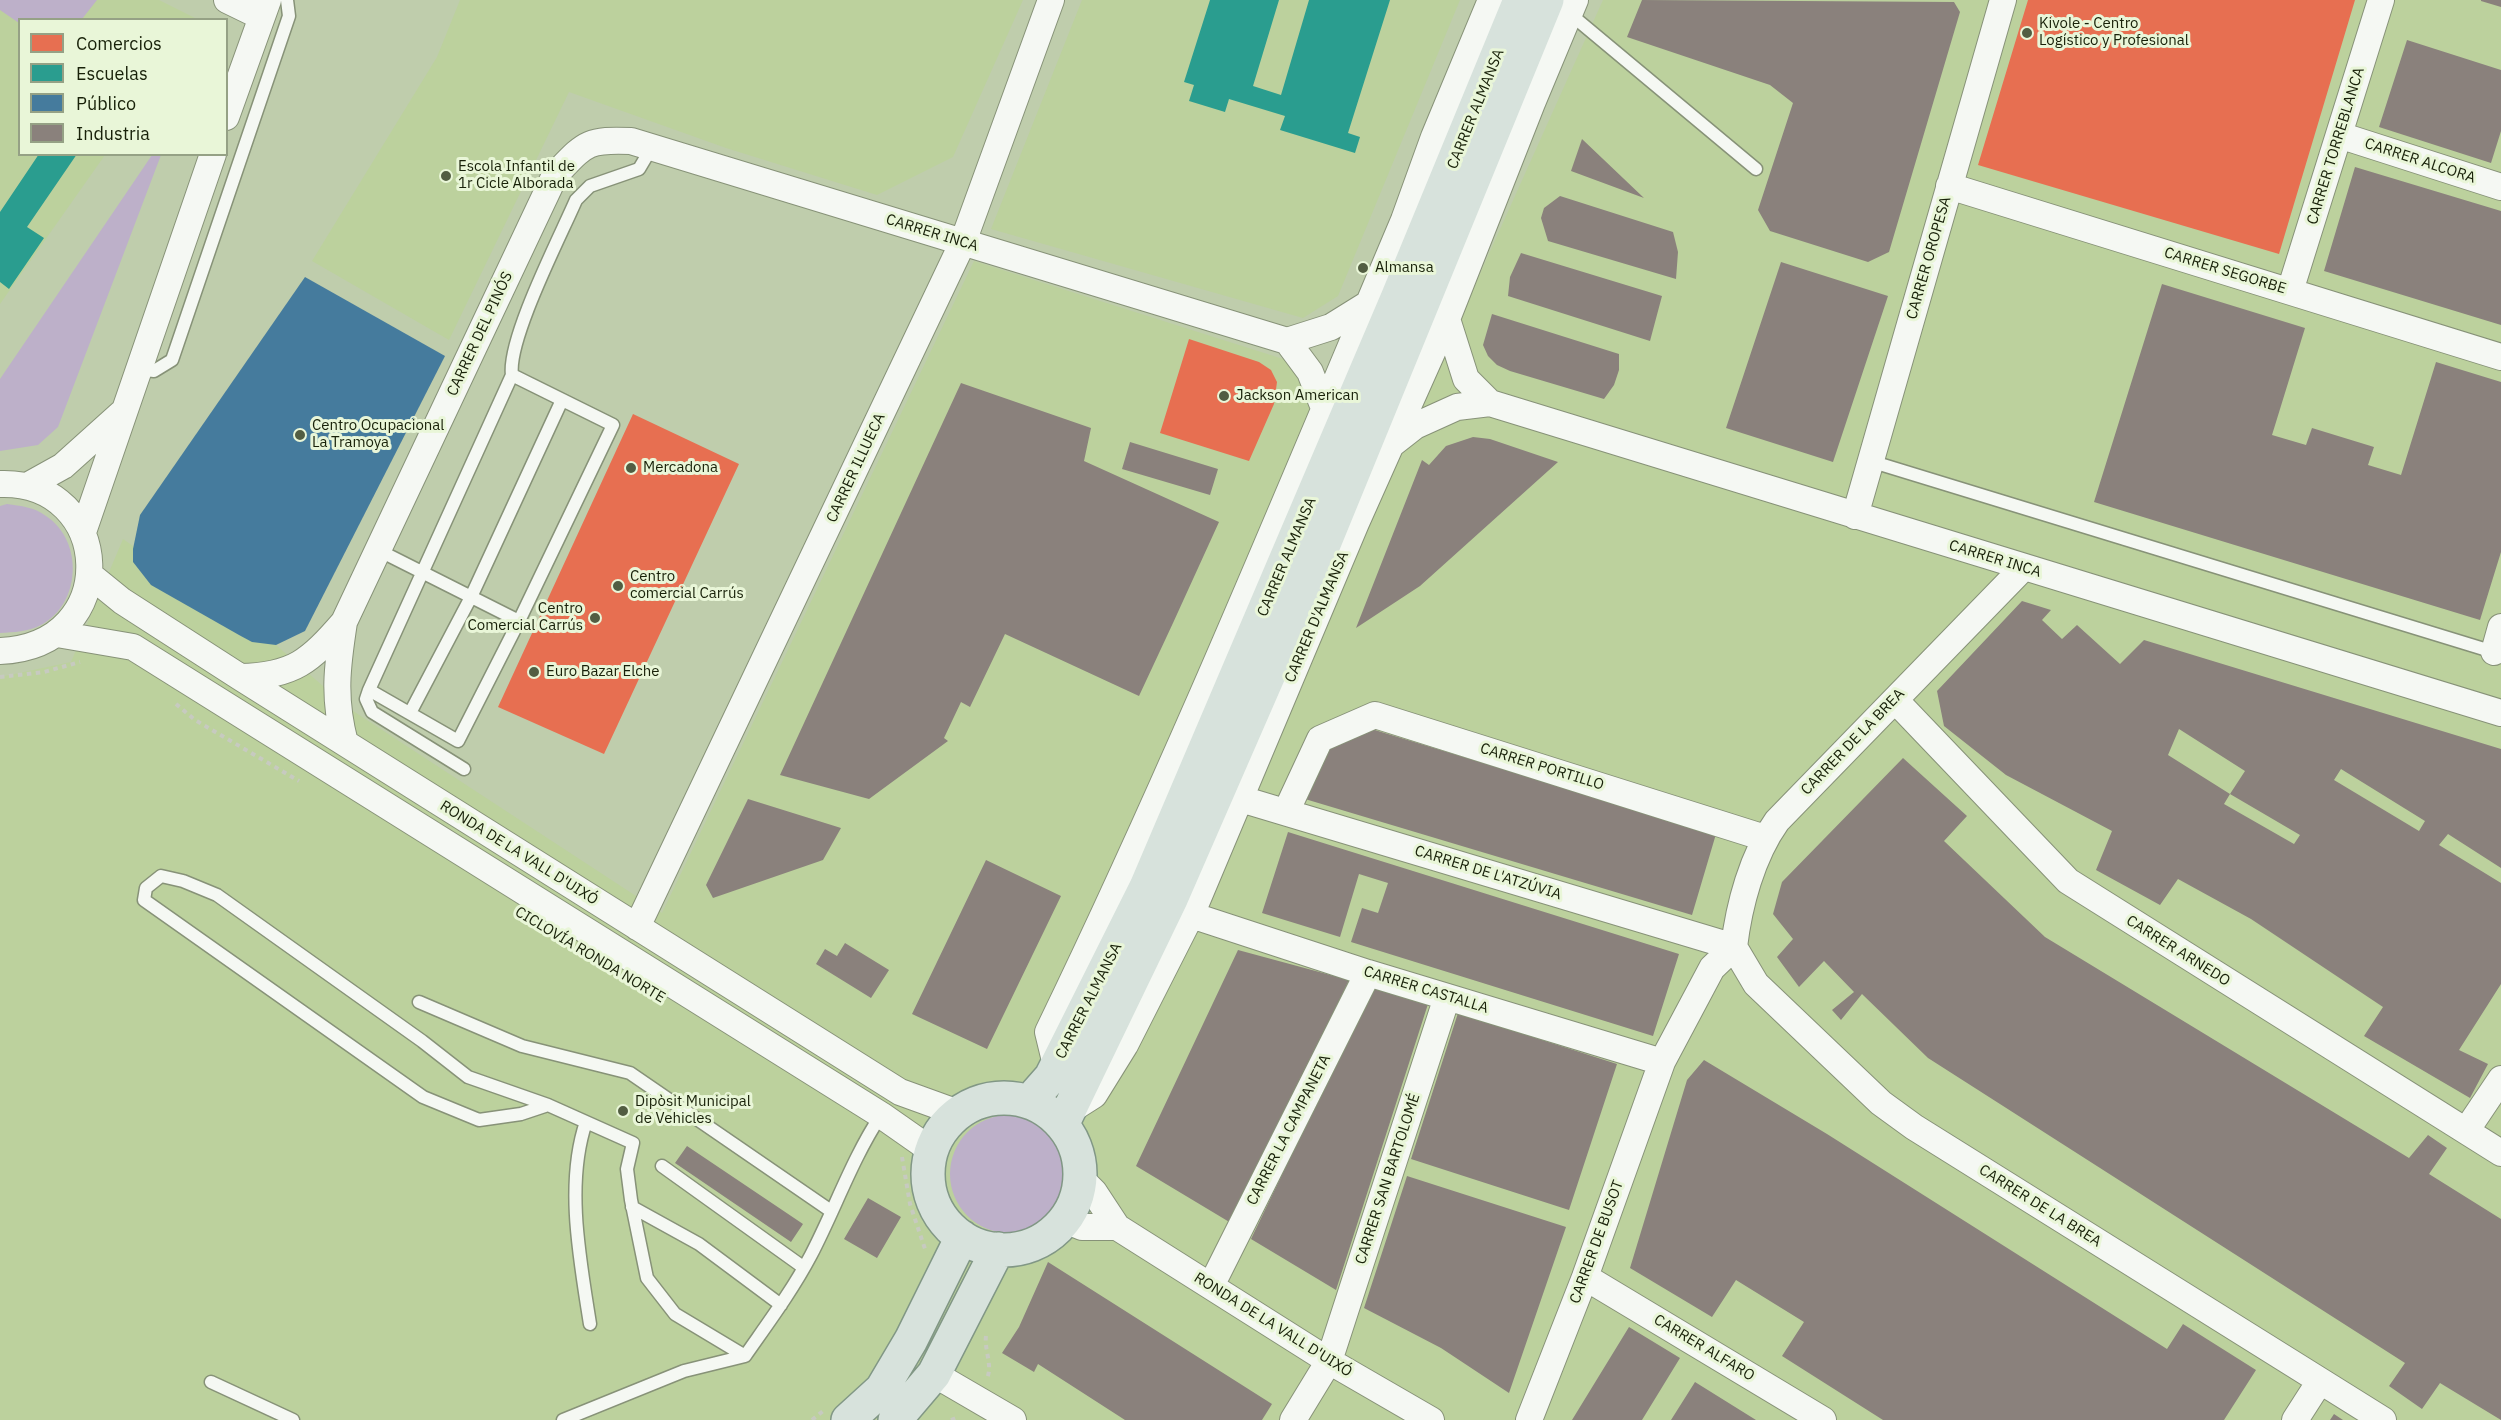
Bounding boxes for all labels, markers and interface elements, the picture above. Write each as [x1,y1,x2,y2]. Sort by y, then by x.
place label: Kivole - Centro Logístico y Profesional [2039,15,2189,50]
legend [18,18,228,156]
marker: Kivole - Centro Logístico y Profesional [2020,26,2034,40]
text: Comercios [76,32,162,55]
street label: CARRER ALMANSA [1444,46,1508,172]
text: Escuelas [76,62,148,85]
street label: CARRER TORREBLANCA [2303,65,2369,227]
text: Público [76,92,136,115]
text: Industria [76,122,150,145]
street label: CARRER ALCORA [2362,135,2478,187]
place label: Escola Infantil de 1r Cicle Alborada [458,158,575,193]
marker: Escola Infantil de 1r Cicle Alborada [439,169,453,183]
street label: CARRER OROPESA [1903,195,1955,321]
street label: CARRER INCA [884,210,980,256]
street label: CARRER SEGORBE [2162,244,2288,298]
place label: Almansa [1375,259,1434,277]
marker: Almansa [1356,261,1370,275]
street label: CARRER DEL PINÓS [443,269,517,399]
place label: Jackson American [1236,387,1359,405]
marker: Jackson American [1217,389,1231,403]
street label: CARRER ILLUECA [823,411,889,525]
place label: Centro Ocupacional La Tramoya [312,417,444,452]
marker: Centro Ocupacional La Tramoya [293,428,307,442]
place label: Mercadona [643,459,718,477]
marker: Mercadona [624,461,638,475]
street label: CARRER ALMANSA [1254,495,1320,619]
street label: CARRER INCA [1947,536,2043,582]
street label: CARRER D'ALMANSA [1281,549,1353,685]
place label: Centro comercial Carrús [630,568,744,603]
marker: Centro comercial Carrús [611,579,625,593]
place label: Centro Comercial Carrús [467,600,583,635]
marker: Centro Comercial Carrús [588,611,602,625]
place label: Euro Bazar Elche [546,663,660,681]
marker: Euro Bazar Elche [527,665,541,679]
street label: CARRER DE LA BREA [1798,685,1908,799]
street label: CARRER PORTILLO [1478,740,1606,794]
street label: RONDA DE LA VALL D'UIXÓ [437,797,601,909]
street label: CARRER DE L'ATZÚVIA [1412,842,1564,904]
street label: CICLOVÍA RONDA NORTE [512,903,668,1007]
street label: CARRER ARNEDO [2123,912,2233,990]
street label: CARRER ALMANSA [1052,940,1126,1062]
street label: CARRER CASTALLA [1361,962,1491,1018]
street label: CARRER LA CAMPANETA [1243,1052,1335,1208]
street label: CARRER SAN BARTOLOMÉ [1352,1091,1424,1267]
place label: Dipòsit Municipal de Vehicles [635,1093,751,1128]
marker: Dipòsit Municipal de Vehicles [616,1104,630,1118]
street label: CARRER DE LA BREA [1975,1161,2105,1251]
street label: CARRER DE BUSOT [1566,1178,1628,1306]
street label: RONDA DE LA VALL D'UIXÓ [1191,1269,1355,1381]
street label: CARRER ALFARO [1650,1311,1758,1385]

